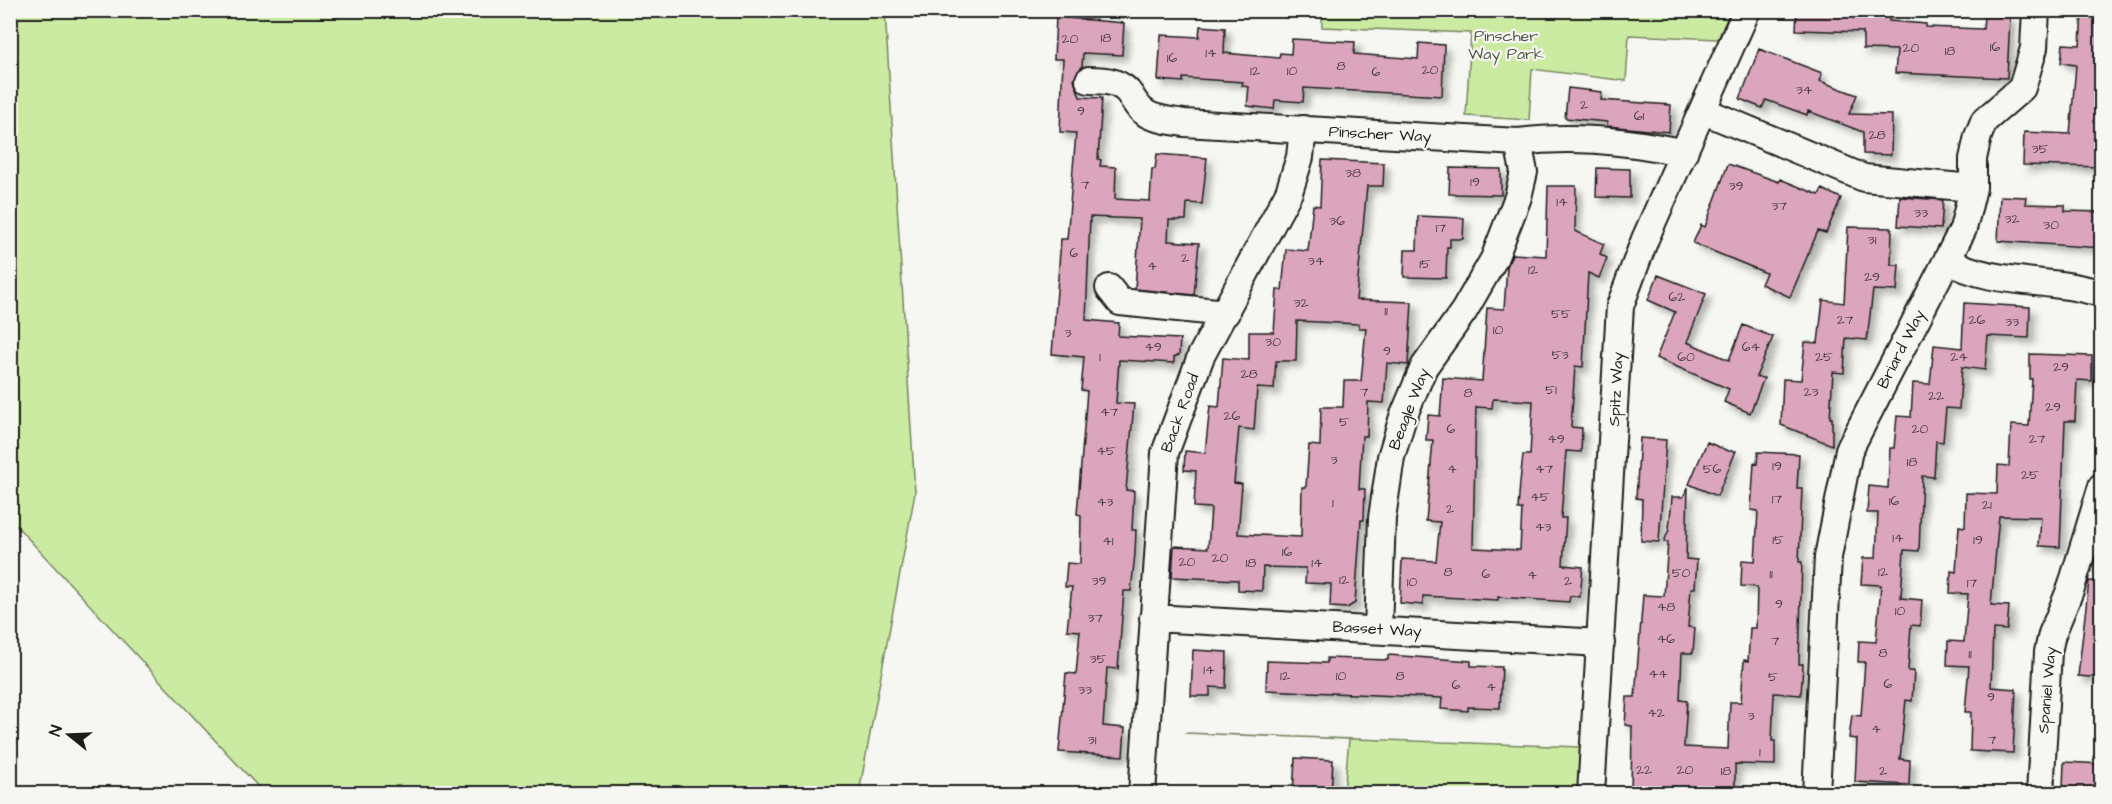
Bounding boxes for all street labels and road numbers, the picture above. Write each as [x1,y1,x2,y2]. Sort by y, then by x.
street label: Pinscher Way [1328,120,1432,149]
street label: Briard Way [1872,305,1931,393]
street label: Spitz Way [1603,351,1630,427]
street label: Beagle Way [1383,365,1436,453]
street label: Back Road [1156,370,1204,456]
street label: Basset Way [1332,616,1422,643]
street label: Spaniel Way [2032,645,2063,735]

